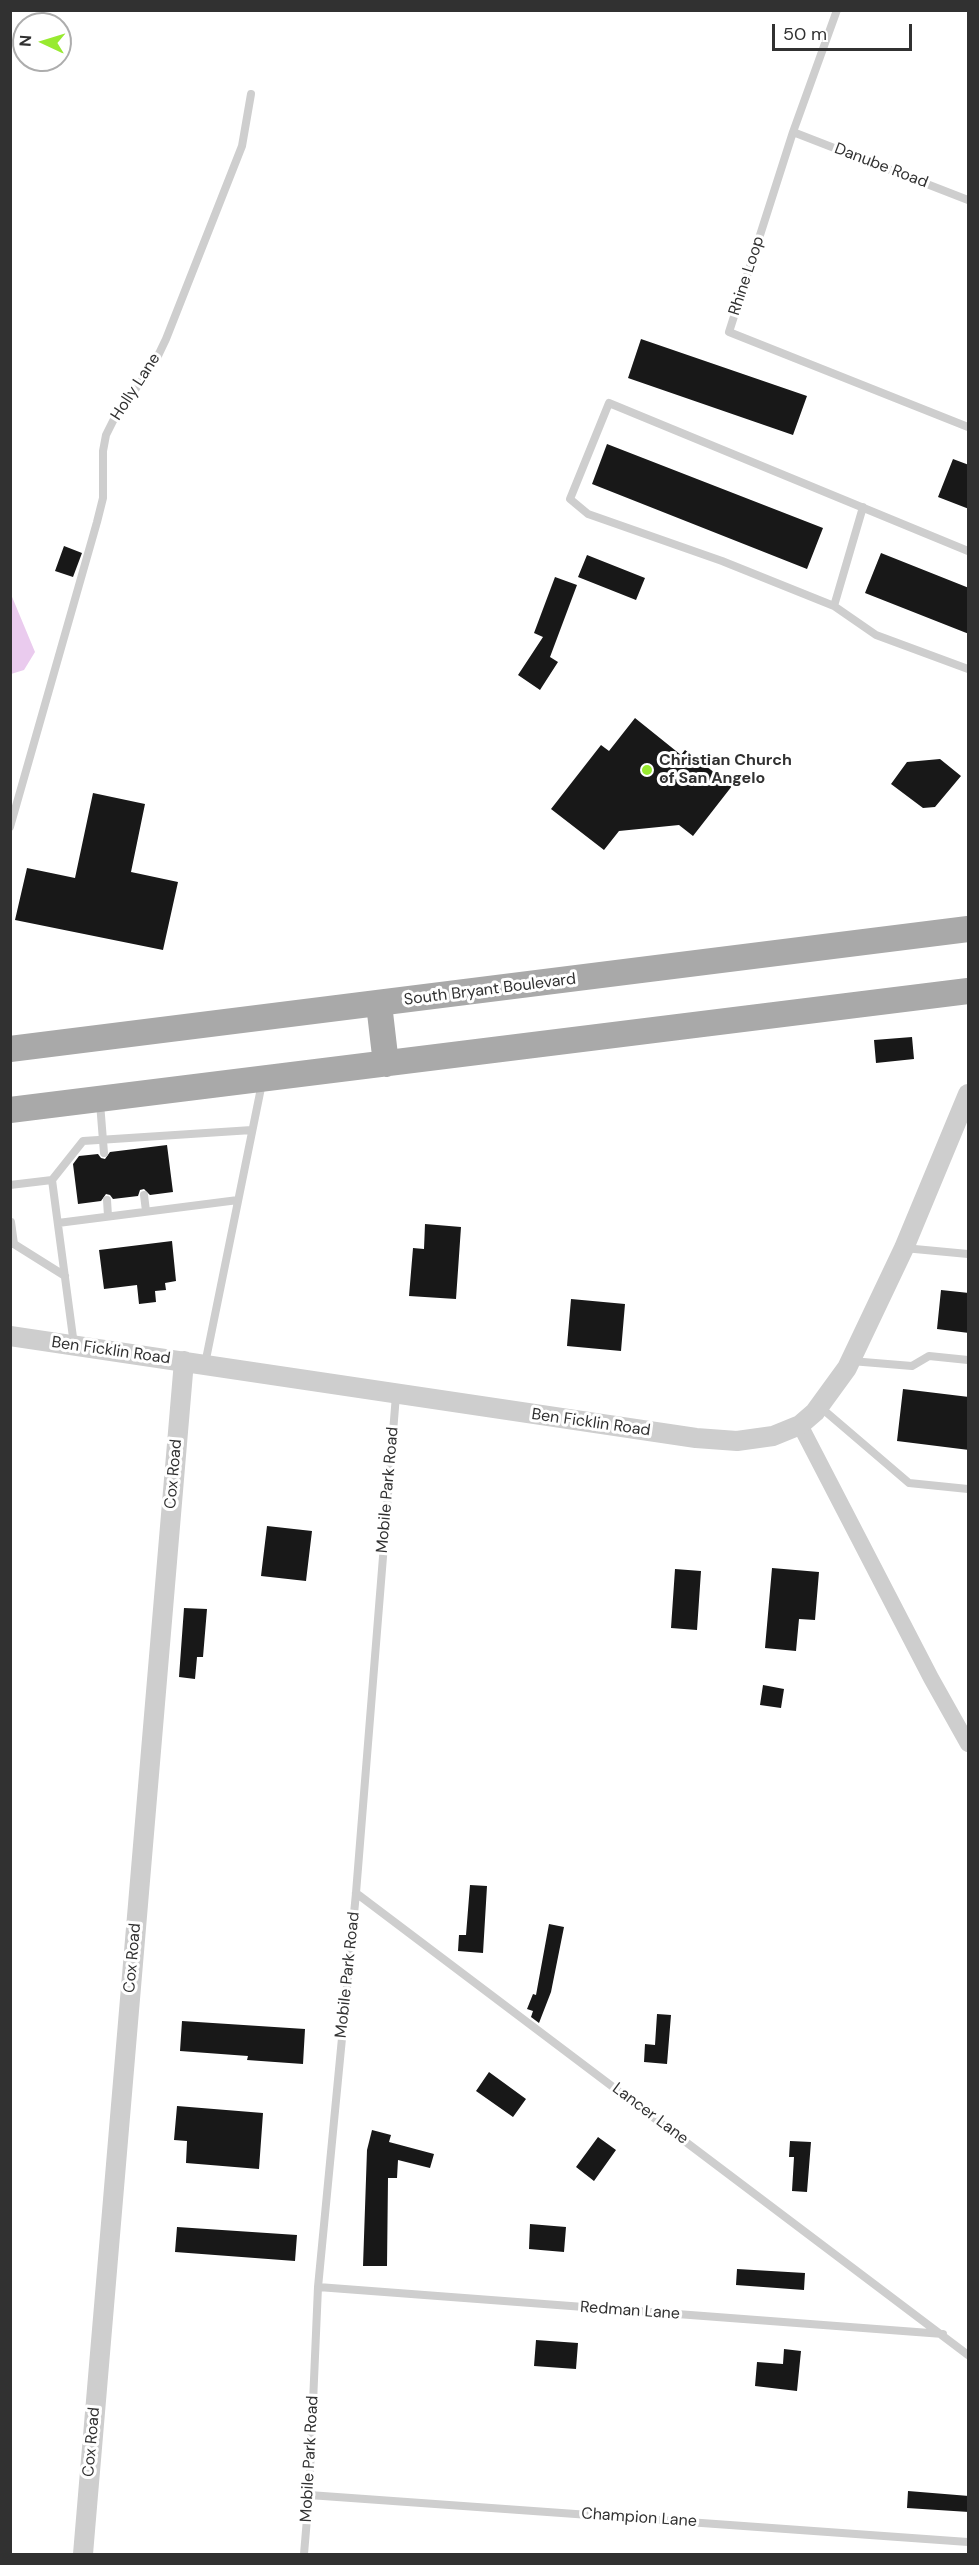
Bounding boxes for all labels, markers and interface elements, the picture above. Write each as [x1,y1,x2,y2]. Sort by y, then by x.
north arrow [12,12,72,72]
scale bar [775,12,914,50]
text: 50 m [783,22,827,46]
text: N [15,34,36,47]
street label: Danube Road [832,139,930,193]
street label: Rhine Loop [725,234,769,318]
street label: Holly Lane [107,350,165,424]
place label: Christian Church of San Angelo [659,751,792,789]
marker: Christian Church of San Angelo [640,763,654,777]
street label: South Bryant Boulevard [403,970,577,1010]
street label: Ben Ficklin Road [50,1333,172,1369]
street label: Ben Ficklin Road [530,1405,652,1441]
street label: Mobile Park Road [373,1426,403,1554]
street label: Cox Road [161,1438,187,1510]
street label: Mobile Park Road [332,1911,364,2039]
street label: Cox Road [120,1922,146,1994]
street label: Lancer Lane [608,2079,692,2149]
street label: Redman Lane [579,2298,681,2324]
street label: Mobile Park Road [297,2395,323,2523]
street label: Cox Road [79,2406,105,2478]
street label: Champion Lane [581,2504,697,2532]

